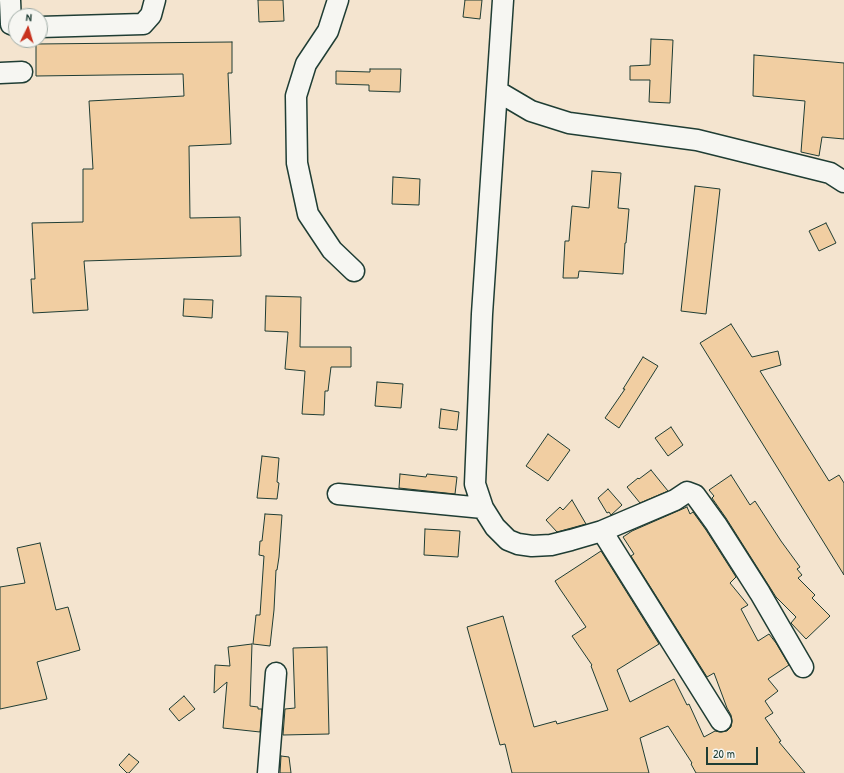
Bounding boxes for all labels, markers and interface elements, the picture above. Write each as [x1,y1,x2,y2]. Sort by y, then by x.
north arrow [8,8,48,48]
text: N [25,10,32,24]
scale bar [708,739,760,765]
text: 20 m [713,745,735,762]

